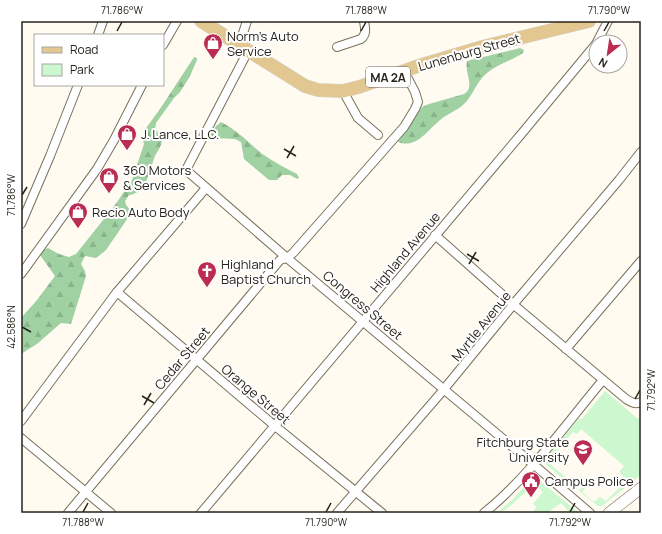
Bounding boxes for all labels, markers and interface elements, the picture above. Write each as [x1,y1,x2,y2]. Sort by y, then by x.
text: 71.786°W [101,3,144,17]
text: 71.788°W [345,3,387,17]
text: 71.790°W [588,3,631,17]
place label: Norm's Auto Service [227,27,299,60]
street label: Lunenburg Street [416,29,522,75]
shop icon: Norm's Auto Service [202,32,224,60]
legend [34,34,164,86]
north arrow [588,34,628,74]
text: Road [70,41,98,58]
text: N [595,55,610,72]
text: Park [70,61,95,78]
road number: MA 2A [366,67,410,87]
shop icon: J. Lance, LLC. [116,123,138,151]
place label: J. Lance, LLC. [141,125,219,143]
place label: 360 Motors & Services [123,161,191,194]
shop icon: 360 Motors & Services [98,166,120,194]
text: 71.786°W [4,173,18,216]
shop icon: Recio Auto Body [67,201,89,229]
place label: Recio Auto Body [92,203,190,221]
street label: Highland Avenue [366,208,444,296]
place label: Highland Baptist Church [221,255,311,288]
church icon: Highland Baptist Church [196,260,218,288]
street label: Congress Street [319,266,407,344]
street label: Myrtle Avenue [447,287,515,365]
text: 42.586°N [4,305,18,349]
street label: Cedar Street [150,323,214,393]
street label: Orange Street [218,360,294,428]
text: 71.792°W [644,368,658,411]
place label: Fitchburg State University [476,433,569,466]
school or university icon: Fitchburg State University [572,438,594,466]
public building icon: Campus Police [520,470,542,498]
place label: Campus Police [545,472,634,490]
text: 71.788°W [62,515,104,529]
text: 71.790°W [305,515,348,529]
text: 71.792°W [549,515,592,529]

